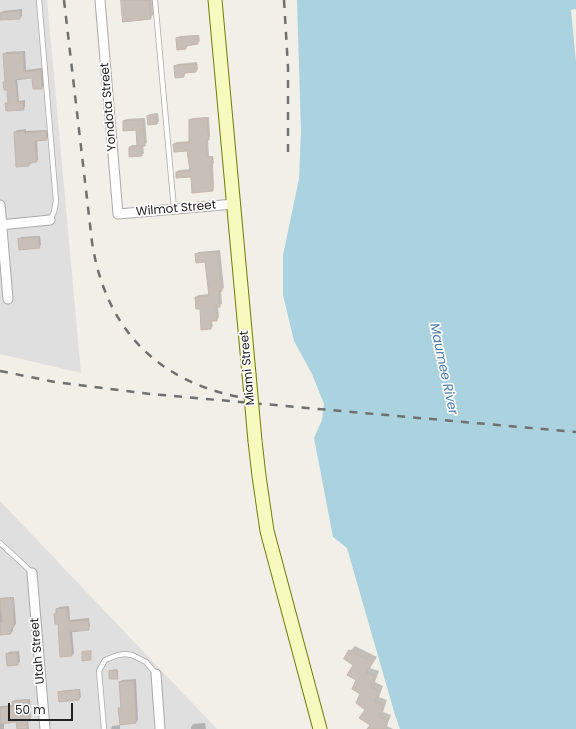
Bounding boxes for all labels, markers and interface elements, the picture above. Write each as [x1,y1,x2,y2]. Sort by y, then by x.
street label: Yondota Street [98,62,120,152]
street label: Wilmot Street [135,198,217,220]
water label: Maumee River [426,322,460,416]
street label: Miami Street [238,330,258,406]
street label: Utah Street [28,617,48,685]
scale bar [10,695,75,721]
text: 50 m [15,701,46,718]

